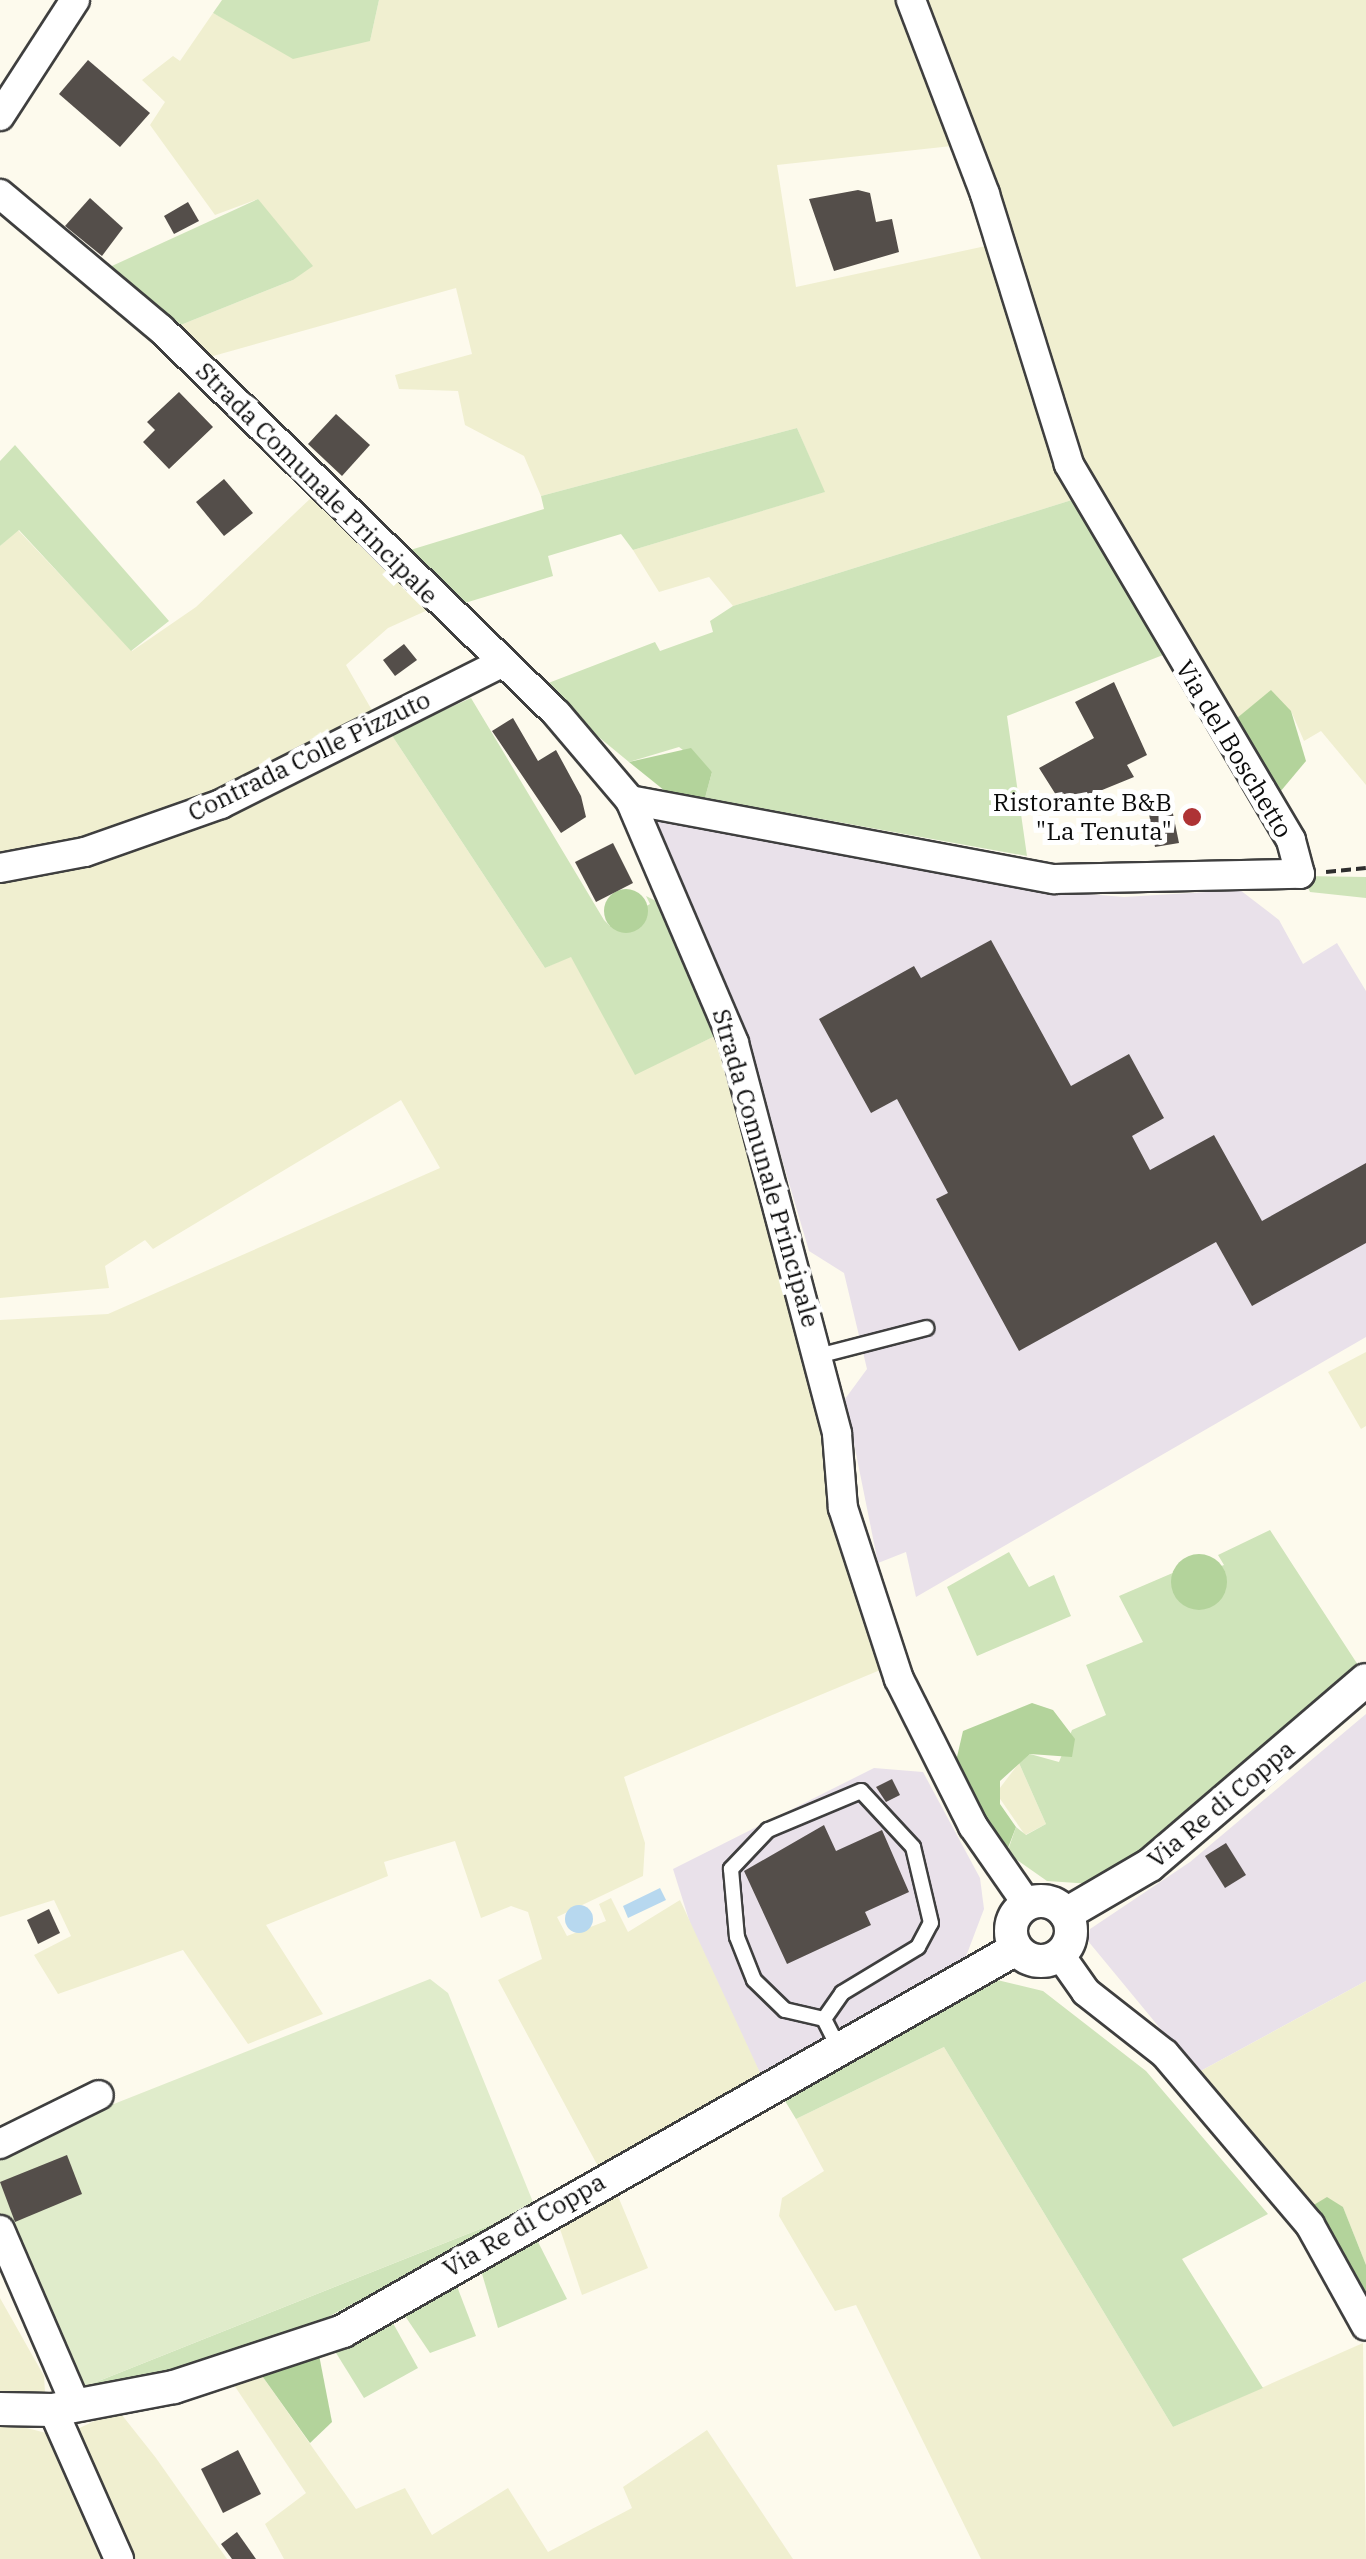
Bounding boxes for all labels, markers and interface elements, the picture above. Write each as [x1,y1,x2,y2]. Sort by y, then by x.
street label: Strada Comunale Principale [190,356,444,610]
street label: Via del Boschetto [1169,655,1299,843]
street label: Contrada Colle Pizzuto [183,684,435,828]
place label: Ristorante B&B "La Tenuta" [993,788,1172,847]
marker: Ristorante B&B "La Tenuta" [1181,806,1203,828]
street label: Strada Comunale Principale [706,1005,826,1331]
street label: Via Re di Coppa [1141,1734,1301,1874]
street label: Via Re di Coppa [437,2166,611,2284]

